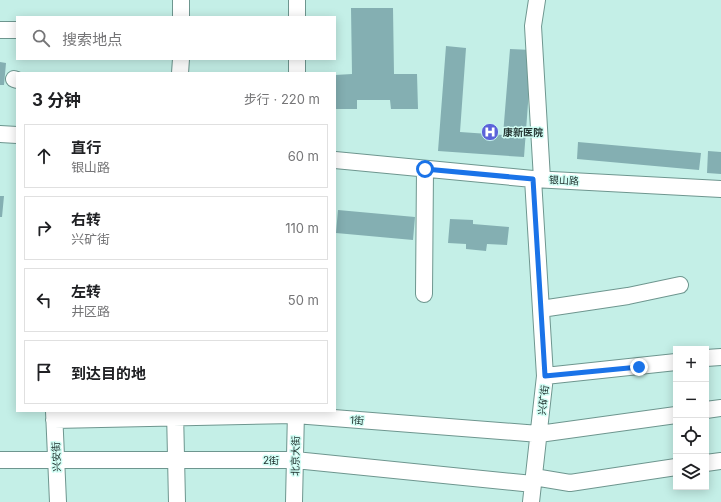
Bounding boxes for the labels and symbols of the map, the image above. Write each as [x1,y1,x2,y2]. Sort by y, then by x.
hospital icon: 康新医院 [480,122,500,142]
place label: 康新医院 [503,126,543,138]
route start [416,160,434,178]
street label: 银山路 [549,173,579,187]
route end [630,358,648,376]
street label: 兴矿街 [535,384,551,416]
street label: 1街 [350,414,364,426]
street label: 北京大街 [289,436,301,476]
street label: 兴安街 [49,442,63,472]
street label: 2街 [263,454,279,466]

